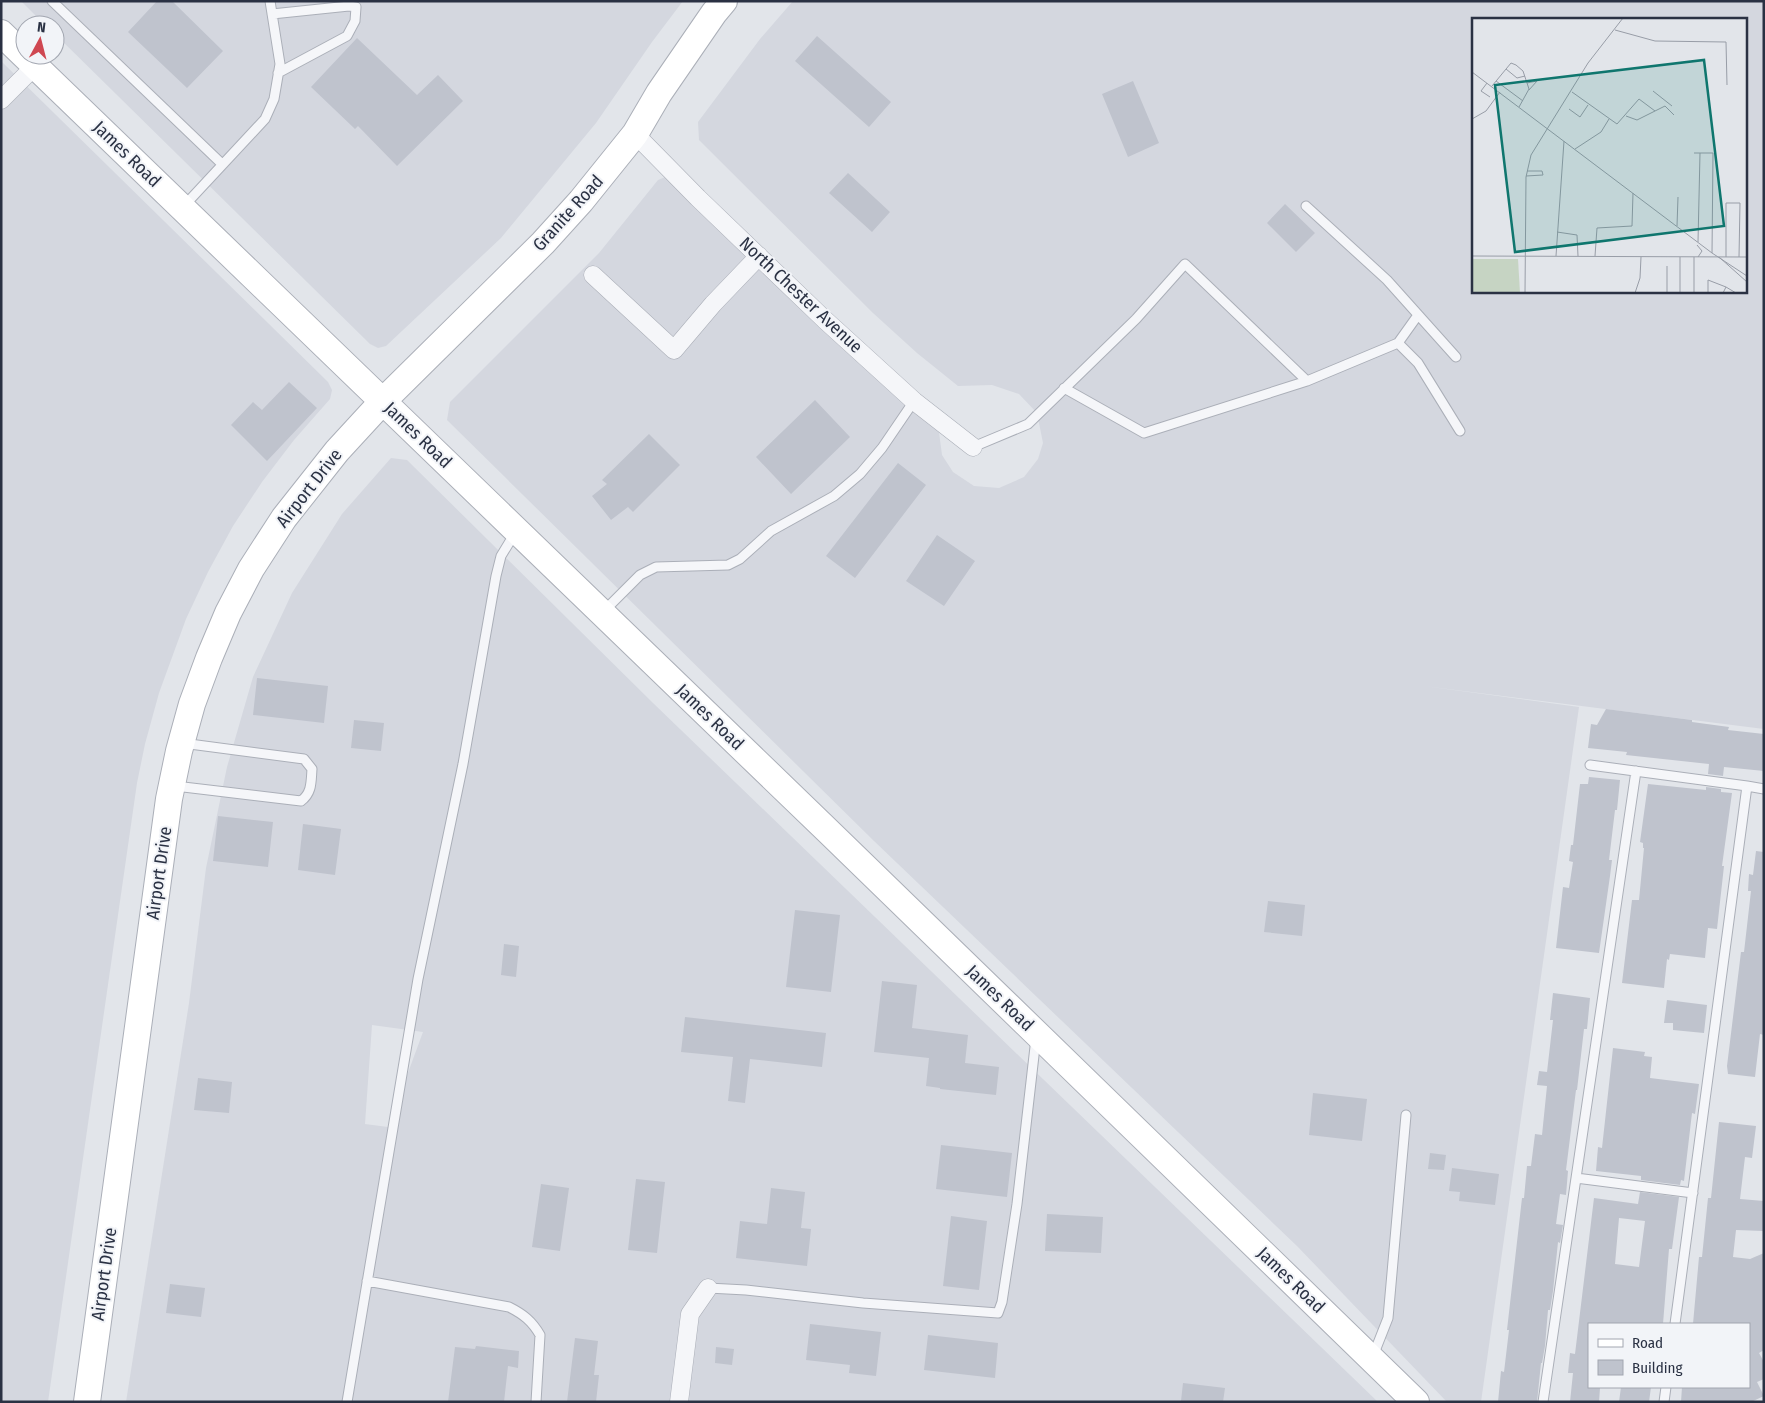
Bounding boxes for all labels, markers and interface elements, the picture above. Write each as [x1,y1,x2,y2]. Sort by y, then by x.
north arrow [15,15,65,65]
inset map [1472,18,1748,292]
text: N [36,19,47,37]
street label: James Road [89,116,165,192]
street label: Granite Road [528,170,608,256]
street label: North Chester Avenue [735,232,867,358]
street label: James Road [380,397,456,473]
street label: Airport Drive [271,444,347,532]
street label: James Road [672,679,748,755]
street label: Airport Drive [142,825,176,921]
street label: James Road [962,960,1038,1036]
street label: Airport Drive [87,1226,121,1322]
street label: James Road [1253,1242,1329,1318]
legend [1588,1323,1750,1388]
text: Road [1632,1334,1663,1352]
text: Building [1632,1359,1683,1377]

